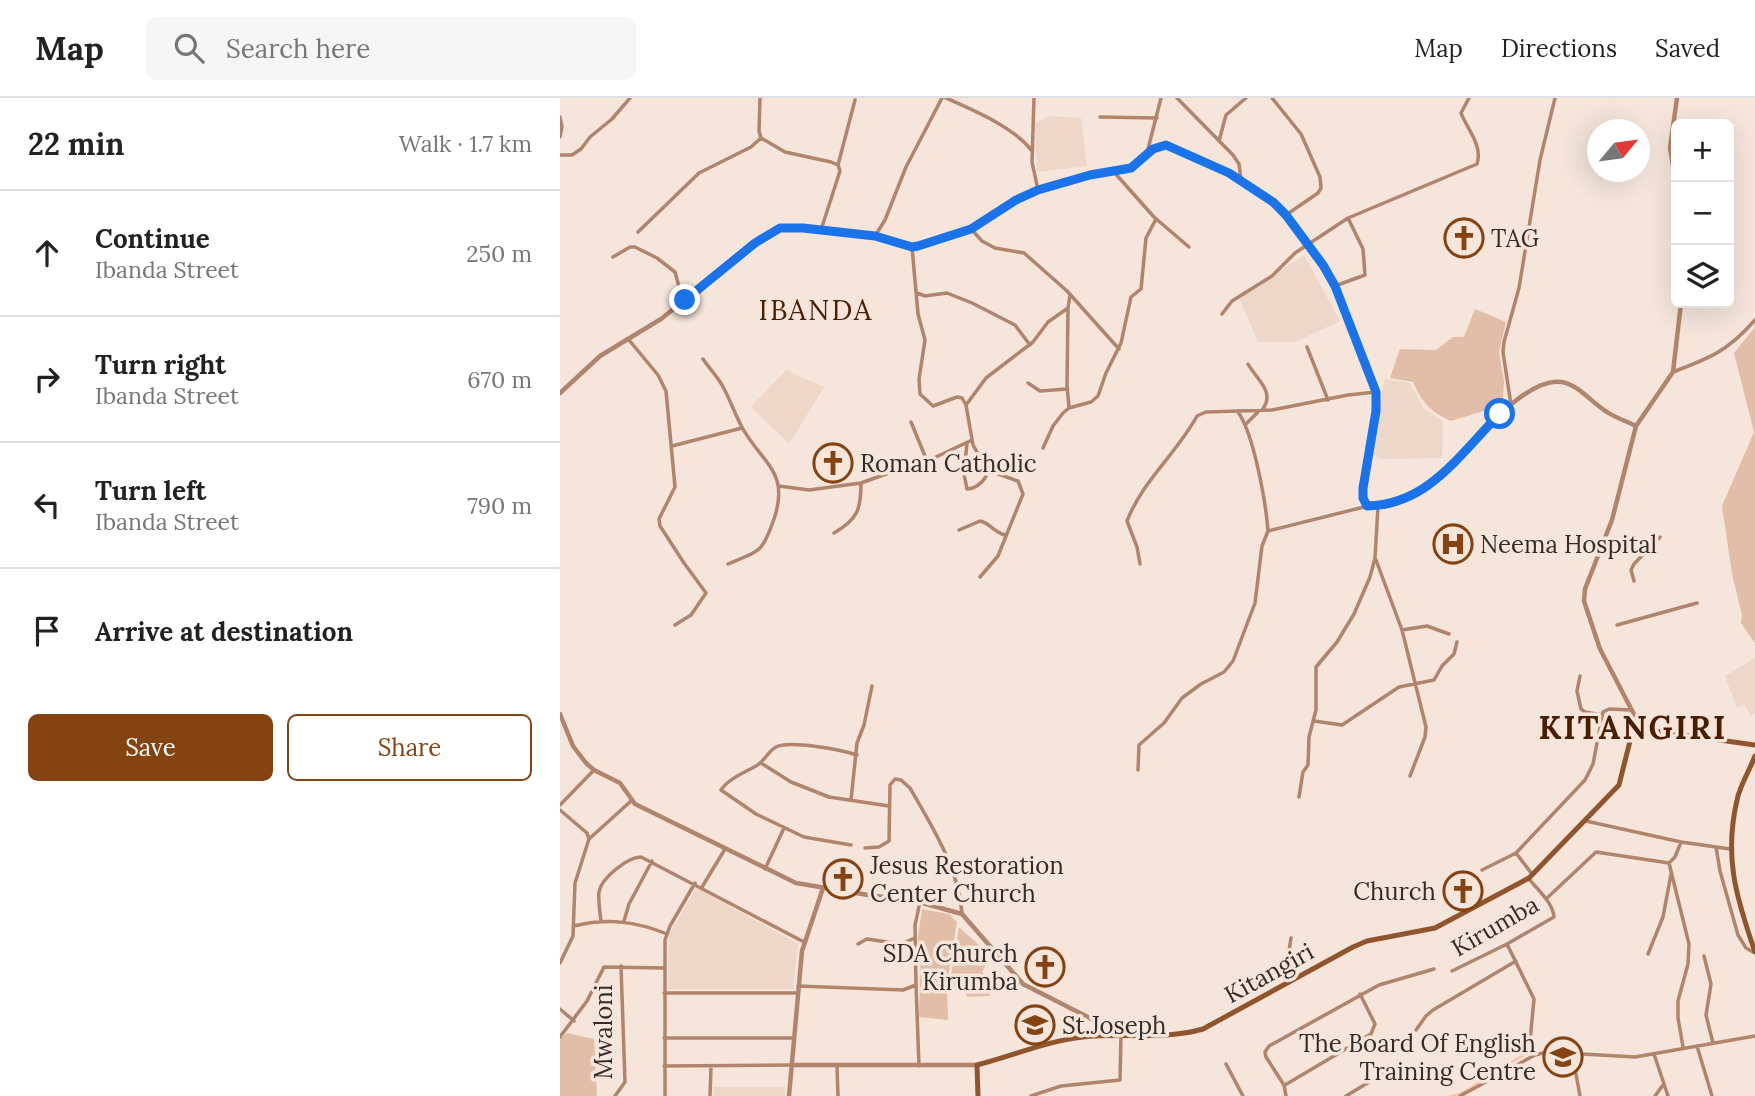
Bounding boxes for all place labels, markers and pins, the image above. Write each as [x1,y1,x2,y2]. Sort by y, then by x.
church icon: TAG [1443,217,1485,259]
place label: TAG [1491,223,1539,254]
church icon: Roman Catholic [812,442,854,484]
place label: Roman Catholic [860,448,1036,479]
hospital icon: Neema Hospital [1432,523,1474,565]
place label: Neema Hospital [1480,529,1657,560]
place label: Jesus Restoration Center Church [869,850,1064,909]
church icon: Jesus Restoration Center Church [822,858,864,900]
church icon: Church [1442,870,1484,912]
place label: Church [1353,876,1436,907]
place label: SDA Church Kirumba [883,938,1018,997]
church icon: SDA Church Kirumba [1024,946,1066,988]
school or university icon: St.Joseph [1014,1004,1056,1046]
place label: St.Joseph [1062,1010,1166,1041]
place label: The Board Of English Training Centre [1299,1028,1536,1087]
school or university icon: The Board Of English Training Centre [1542,1036,1584,1078]

